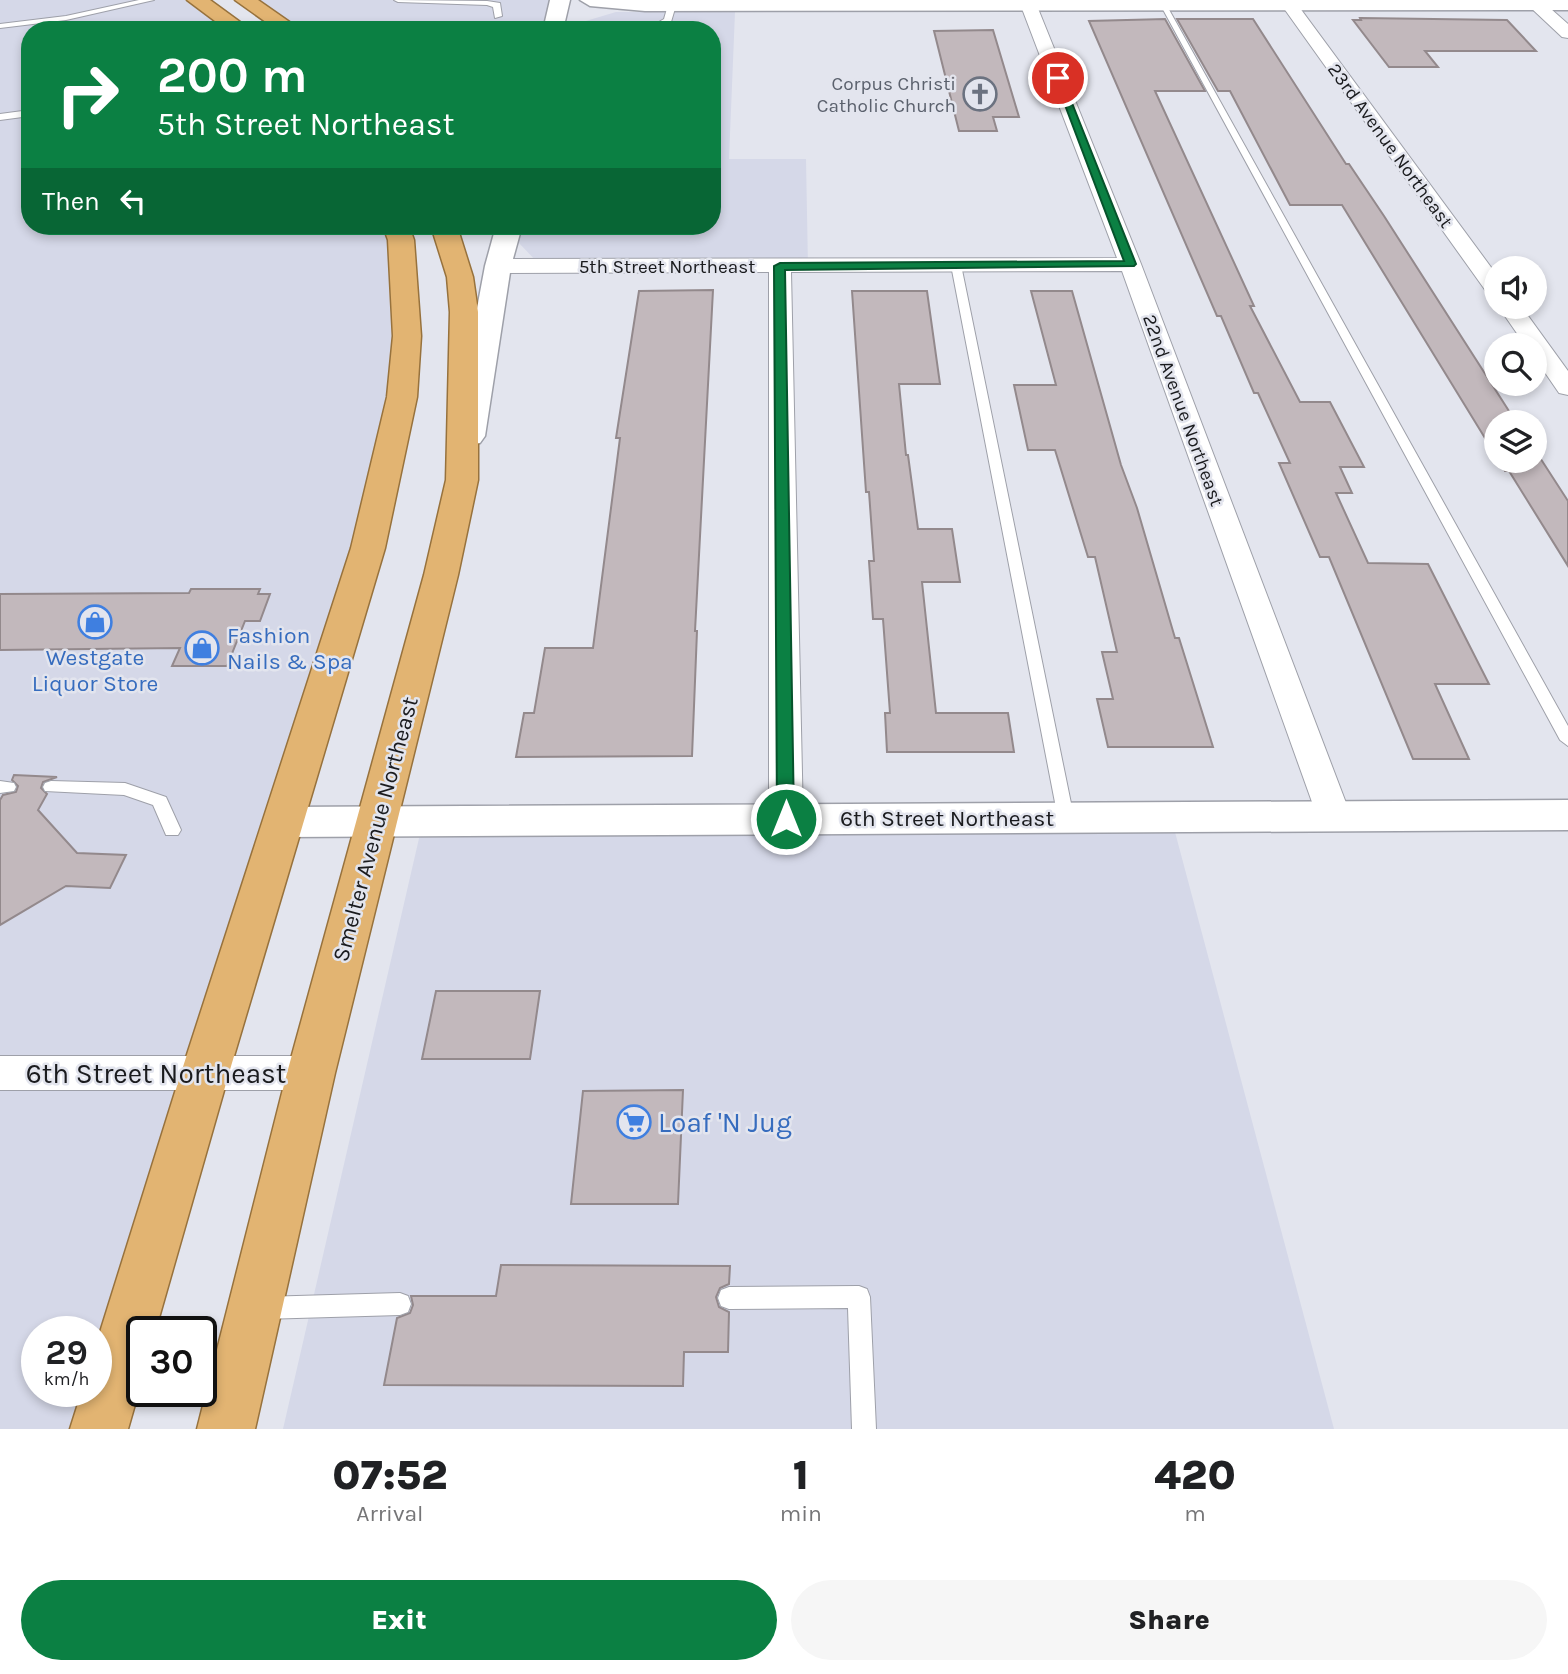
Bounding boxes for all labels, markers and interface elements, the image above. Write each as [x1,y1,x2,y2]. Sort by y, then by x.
text: 200 m [157,47,308,104]
pin [1028,48,1088,108]
icon: right [42,49,133,140]
icon: arrive [1039,59,1077,97]
street label: 23rd Avenue Northeast [1323,59,1457,232]
place label: Corpus Christi Catholic Church [817,73,956,117]
church icon: Corpus Christi Catholic Church [961,75,999,113]
text: 5th Street Northeast [157,106,455,143]
icon: left [114,182,152,220]
text: Then [42,186,100,217]
street label: 5th Street Northeast [579,256,755,278]
map controls [1484,256,1547,473]
button: sound [1484,256,1547,319]
street label: 22nd Avenue Northeast [1138,311,1228,509]
button: search [1484,333,1547,396]
button: layers [1484,410,1547,473]
shop icon: Westgate Liquor Store [76,603,114,641]
place label: Fashion Nails & Spa [227,622,353,675]
shop icon: Fashion Nails & Spa [183,629,221,667]
place label: Westgate Liquor Store [32,644,158,697]
street label: Smelter Avenue Northeast [327,693,424,965]
position arrow [749,782,823,856]
street label: 6th Street Northeast [840,805,1054,832]
street label: 6th Street Northeast [26,1057,286,1090]
supermarket icon: Loaf 'N Jug [615,1103,653,1141]
place label: Loaf 'N Jug [658,1106,792,1139]
speed limit sign: 30 [126,1316,217,1407]
text: 29 [45,1332,88,1373]
text: km/h [44,1368,89,1390]
text: 07:52 [332,1450,447,1500]
text: 1 [793,1450,809,1500]
text: 420 [1154,1450,1236,1500]
text: Arrival [356,1500,424,1527]
text: min [780,1500,822,1527]
text: m [1184,1500,1206,1527]
button: Exit [21,1580,777,1660]
button: Share [791,1580,1547,1660]

